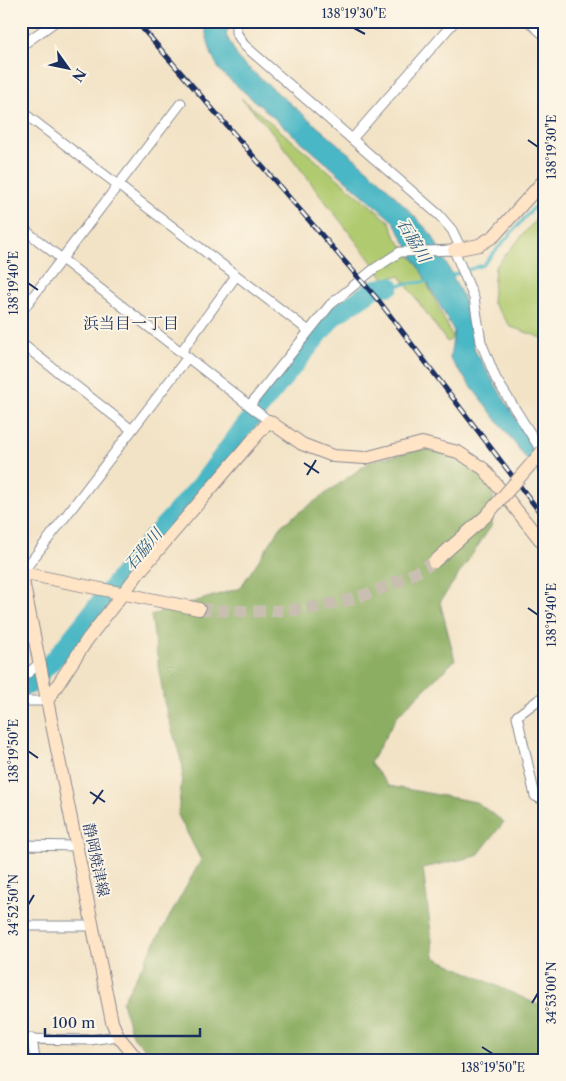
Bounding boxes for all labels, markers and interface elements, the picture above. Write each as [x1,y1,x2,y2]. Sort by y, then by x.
text: 138°19'30"E [322,6,386,21]
north arrow [42,42,92,92]
text: N [68,65,90,85]
text: 138°19'30"E [544,115,559,179]
water label: 石脇川 [393,214,436,267]
text: 138°19'40"E [6,251,21,315]
district label: 浜当目一丁目 [83,313,179,333]
water label: 石脇川 [120,523,167,574]
text: 138°19'40"E [544,583,559,647]
text: 138°19'50"E [6,719,21,783]
street label: 静岡焼津線 [79,821,114,899]
text: 34°52'50"N [6,874,21,936]
text: 34°53'00"N [544,962,559,1024]
scale bar [45,1006,200,1038]
text: 100 m [52,1013,95,1032]
text: 138°19'50"E [461,1060,525,1075]

